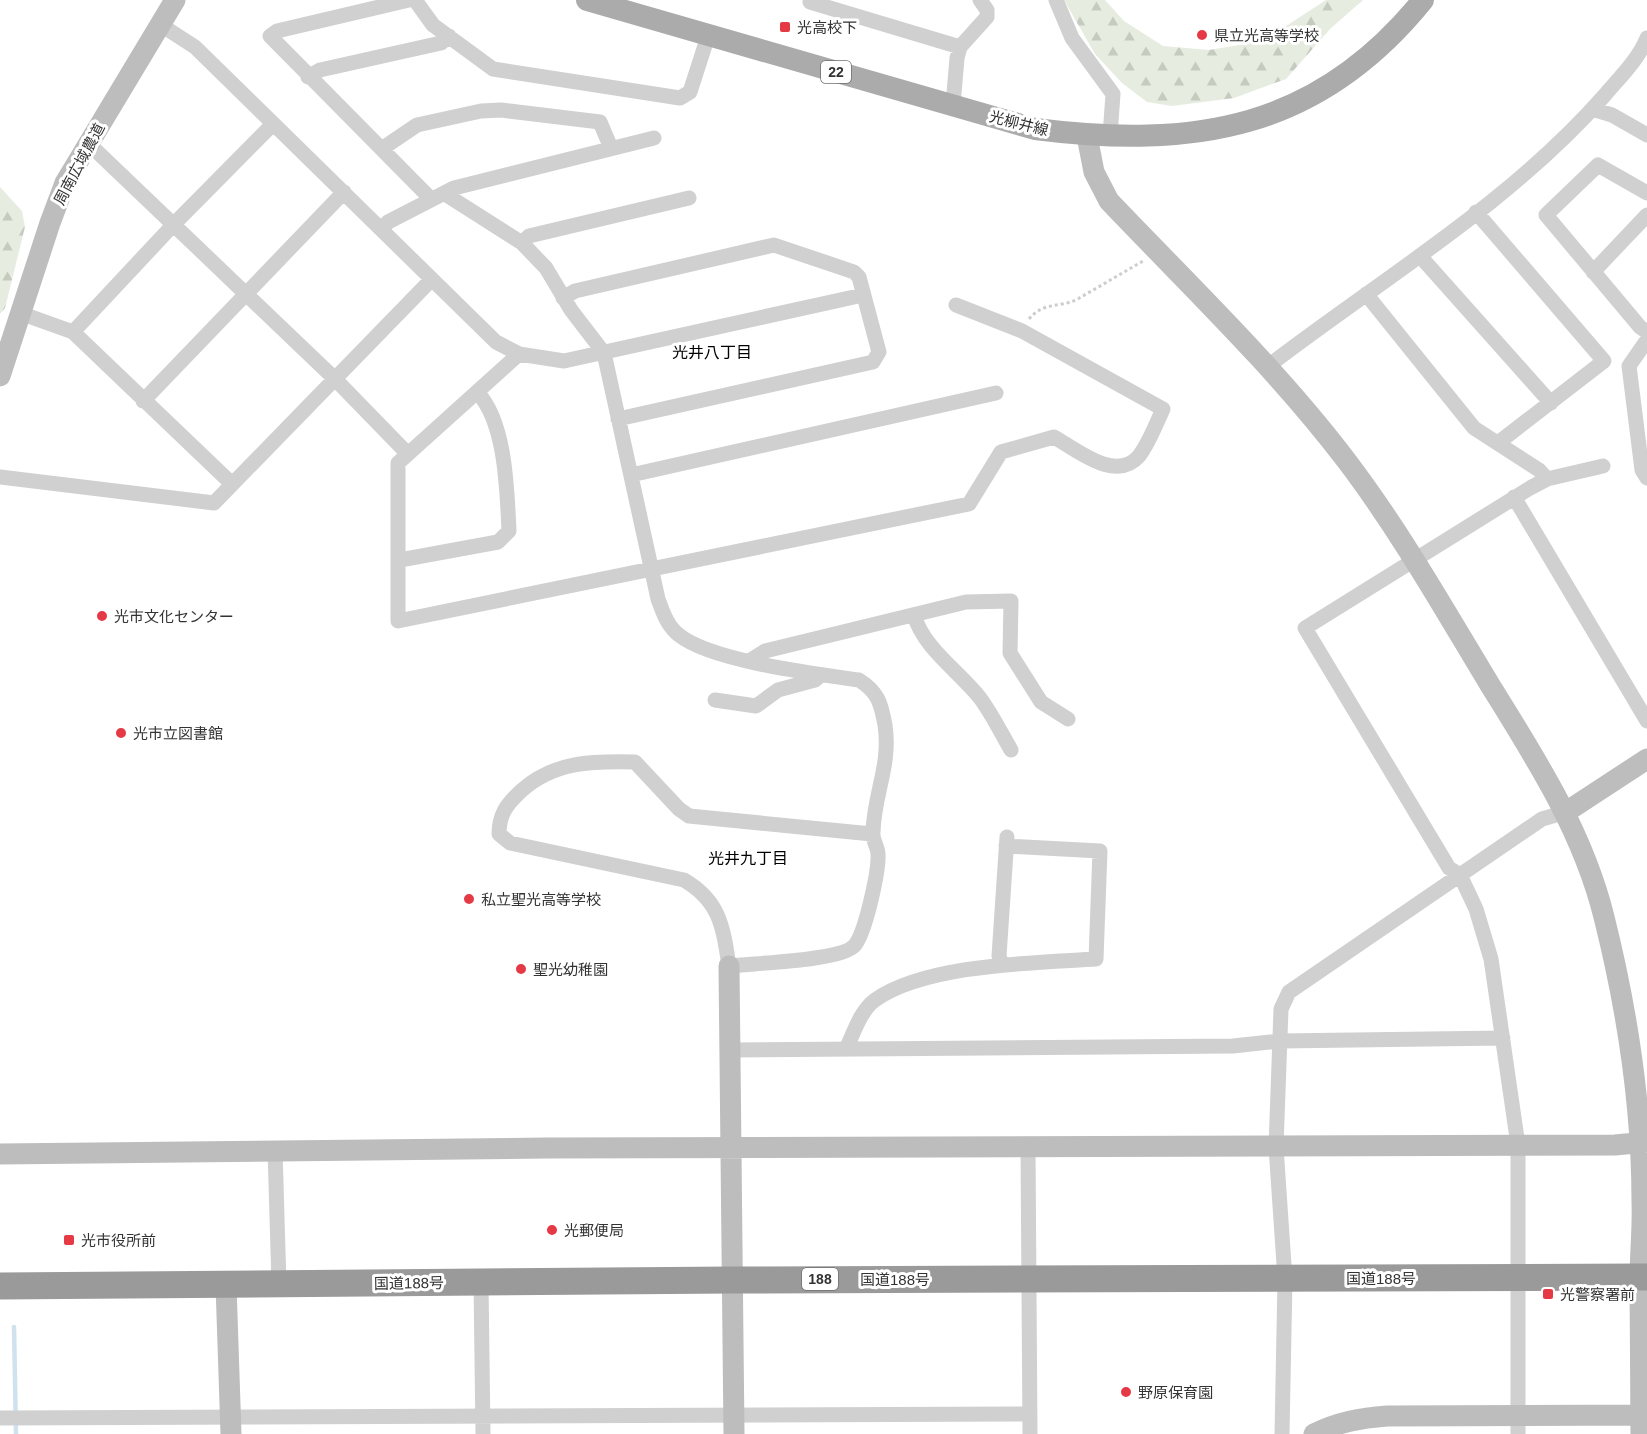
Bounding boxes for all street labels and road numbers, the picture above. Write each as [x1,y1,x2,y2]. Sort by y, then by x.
road number: 22 [821,61,851,83]
street label: 光柳井線 [988,107,1050,139]
street label: 周南広域農道 [50,120,108,208]
road number: 188 [802,1268,838,1290]
street label: 国道188号 [1346,1270,1416,1287]
street label: 国道188号 [860,1271,930,1288]
street label: 国道188号 [374,1274,444,1292]

